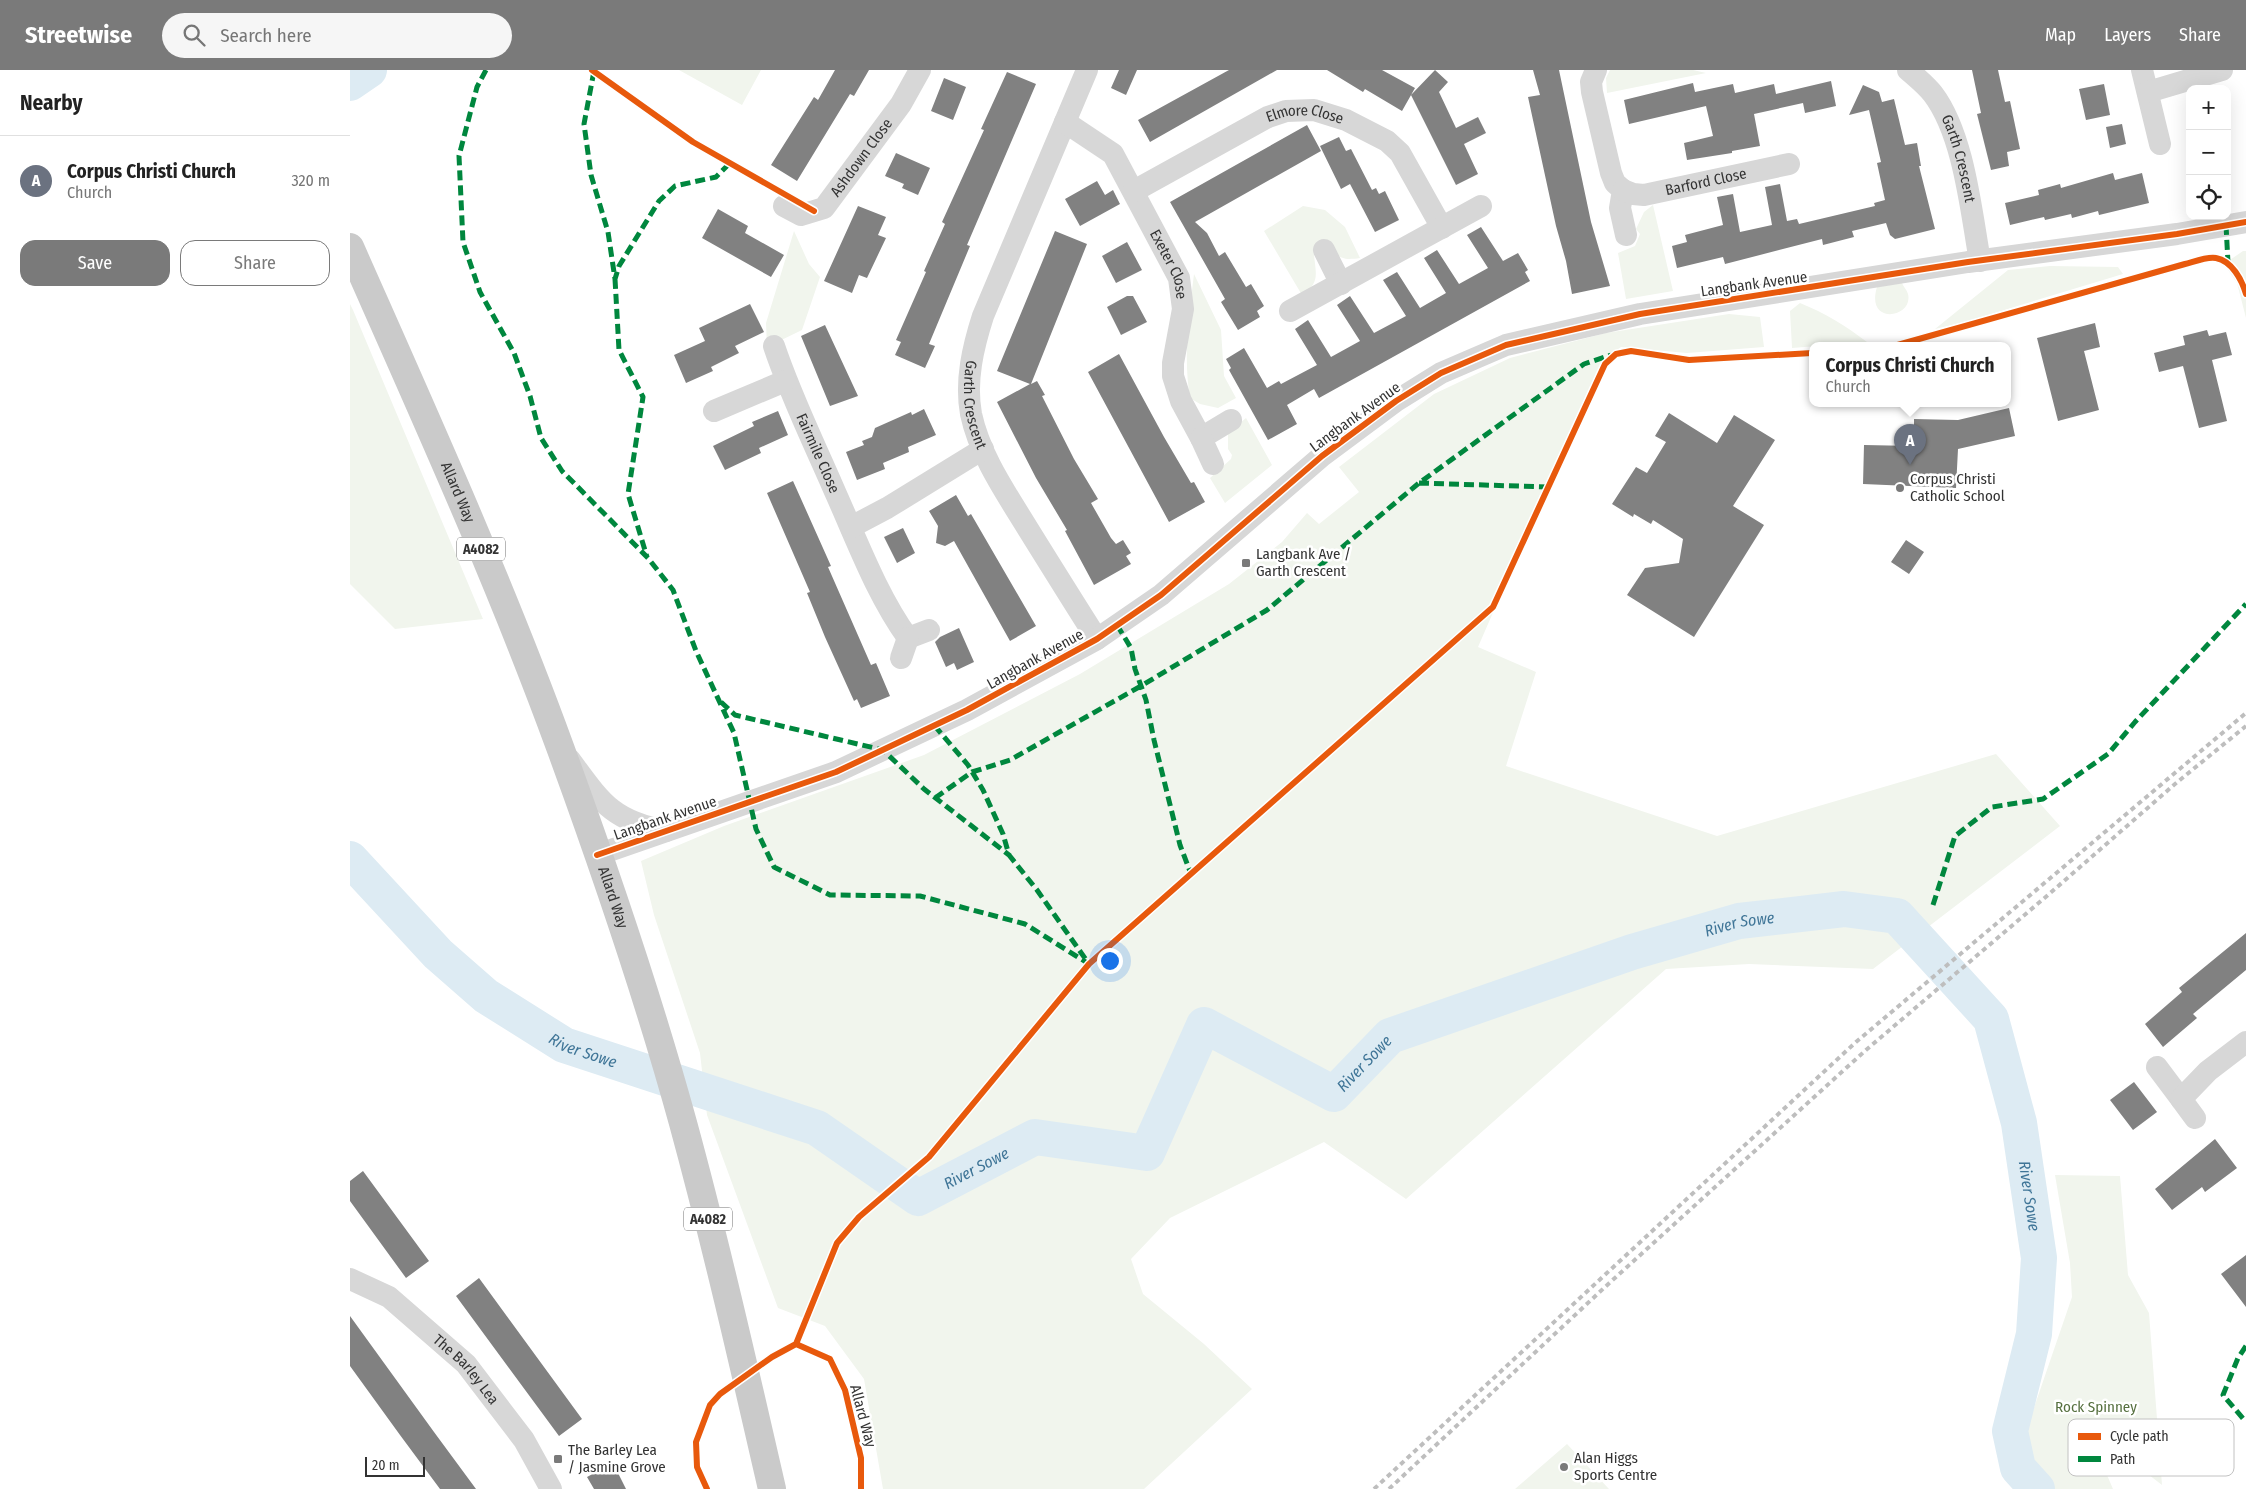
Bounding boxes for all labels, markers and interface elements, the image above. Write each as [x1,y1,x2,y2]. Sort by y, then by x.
search box [162,13,512,58]
text: Streetwise [25,21,132,49]
icon: search [180,21,208,49]
text: Search here [220,24,312,47]
text: Map [2045,24,2076,46]
text: Layers [2104,24,2151,46]
text: Share [2179,24,2221,46]
map controls [2186,85,2231,220]
button: + [2186,85,2231,130]
text: Nearby [20,90,82,116]
street label: Elmore Close [1264,101,1346,128]
street label: Garth Crescent [1938,112,1979,204]
street label: Ashdown Close [827,115,896,200]
button: − [2186,130,2231,175]
text: Corpus Christi Church [67,160,236,183]
street label: Barford Close [1663,164,1748,199]
text: A [32,171,40,190]
text: 320 m [291,171,330,190]
button: locate [2186,175,2231,220]
text: Church [67,183,112,202]
street label: Exeter Close [1146,226,1191,300]
button: Save [20,240,170,286]
button: Share [180,240,330,286]
street label: Langbank Avenue [1699,268,1809,300]
popup [1809,342,2011,407]
text: Corpus Christi Church [1826,354,1994,377]
street label: Garth Crescent [960,359,991,452]
text: Church [1826,377,1871,396]
street label: Langbank Avenue [1306,378,1404,456]
street label: Fairmile Close [792,411,844,496]
pin: A [1894,424,1926,465]
street label: Allard Way [437,459,479,526]
place label: Corpus Christi Catholic School [1910,470,2005,505]
marker: Corpus Christi Catholic School [1894,482,1906,494]
road number: A4082 [457,538,505,560]
place label: Langbank Ave / Garth Crescent [1256,545,1351,580]
marker: Langbank Ave / Garth Crescent [1240,557,1252,569]
street label: Langbank Avenue [984,625,1086,693]
street label: Langbank Avenue [611,792,719,844]
street label: Allard Way [594,864,632,931]
water label: River Sowe [1702,908,1776,940]
your location [1097,948,1123,974]
water label: River Sowe [546,1029,620,1071]
water label: River Sowe [1332,1031,1396,1095]
water label: River Sowe [940,1143,1012,1193]
water label: River Sowe [2015,1159,2044,1233]
road number: A4082 [684,1208,732,1230]
street label: The Barley Lea [429,1331,503,1408]
street label: Allard Way [846,1383,880,1450]
park label: Rock Spinney [2055,1398,2137,1416]
legend [2068,1419,2234,1476]
text: Cycle path [2110,1428,2169,1445]
place label: The Barley Lea / Jasmine Grove [568,1441,666,1476]
place label: Alan Higgs Sports Centre [1574,1449,1657,1484]
text: Path [2110,1451,2135,1468]
marker: The Barley Lea / Jasmine Grove [552,1453,564,1465]
scale bar [365,1454,425,1477]
text: 20 m [372,1457,400,1474]
marker: Alan Higgs Sports Centre [1558,1461,1570,1473]

